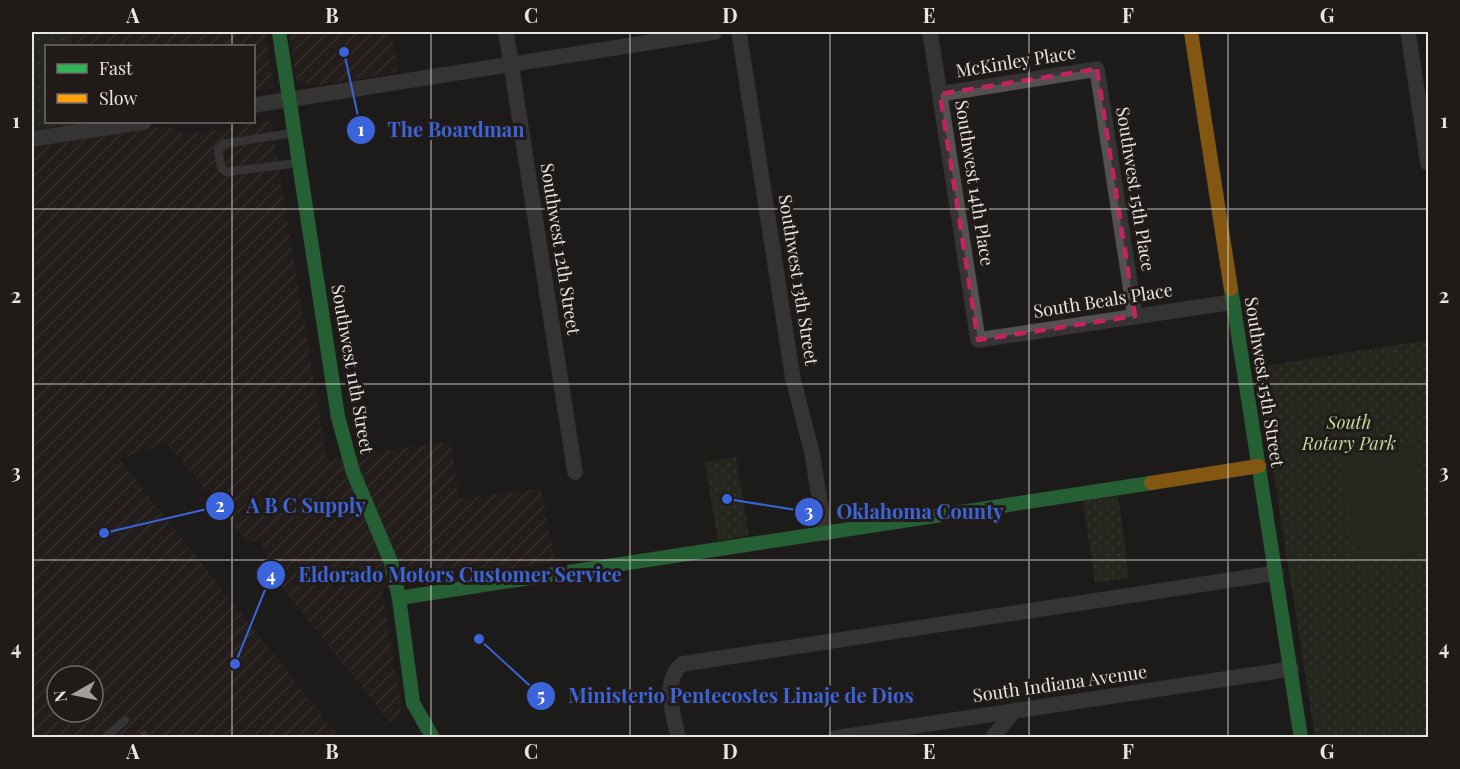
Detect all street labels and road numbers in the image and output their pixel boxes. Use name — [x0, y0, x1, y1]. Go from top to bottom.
street label: McKinley Place — [954, 40, 1078, 82]
street label: Southwest 14th Place — [950, 98, 1000, 267]
street label: Southwest 15th Place — [1111, 105, 1161, 273]
street label: Southwest 12th Street — [536, 161, 586, 337]
street label: Southwest 13th Street — [774, 193, 824, 368]
street label: South Beals Place — [1031, 277, 1174, 323]
street label: Southwest 11th Street — [326, 282, 380, 456]
street label: Southwest 15th Street — [1240, 295, 1290, 469]
street label: South Indiana Avenue — [971, 659, 1149, 707]

